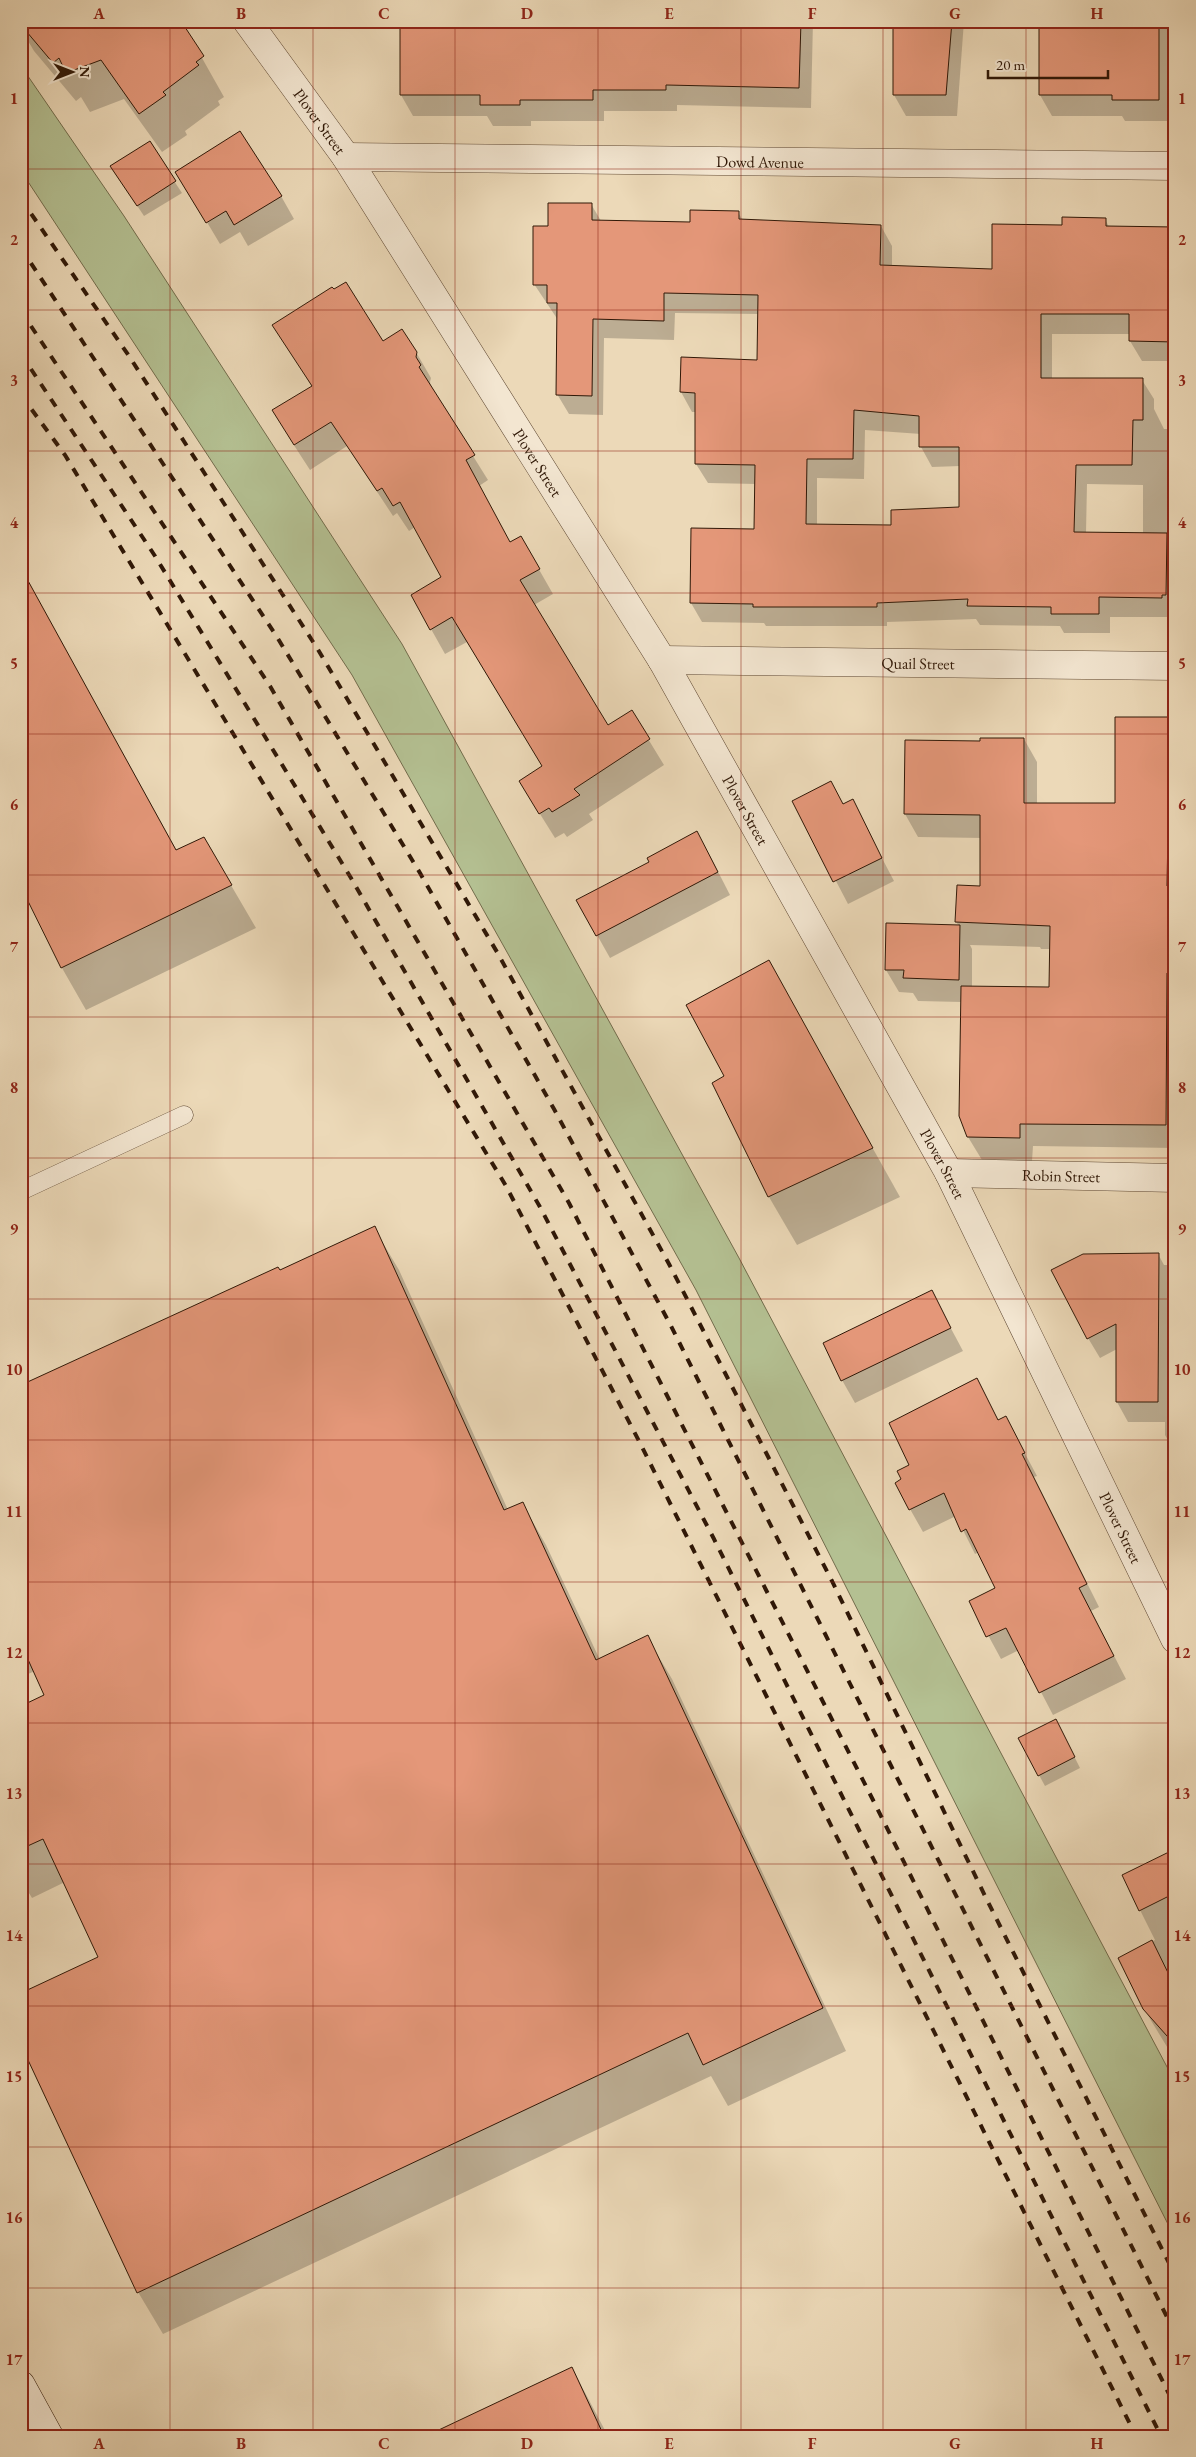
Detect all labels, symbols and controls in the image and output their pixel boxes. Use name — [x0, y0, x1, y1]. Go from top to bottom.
text: A — [92, 3, 105, 24]
text: B — [236, 3, 246, 24]
text: C — [378, 3, 390, 24]
text: D — [521, 3, 533, 24]
text: E — [664, 3, 674, 24]
text: F — [808, 3, 817, 24]
text: G — [949, 3, 961, 24]
text: H — [1091, 3, 1104, 24]
north arrow — [48, 48, 98, 98]
scale bar — [988, 48, 1108, 80]
text: 20 m — [996, 55, 1025, 74]
text: N — [76, 66, 94, 78]
street label: Plover Street — [288, 84, 351, 159]
text: 1 — [10, 88, 18, 109]
text: 1 — [1178, 88, 1186, 109]
street label: Dowd Avenue — [716, 151, 804, 173]
text: 2 — [10, 229, 19, 250]
text: 2 — [1178, 229, 1187, 250]
text: 3 — [10, 370, 18, 391]
text: 3 — [1178, 370, 1186, 391]
street label: Plover Street — [508, 425, 567, 501]
text: 4 — [10, 512, 19, 533]
text: 4 — [1178, 512, 1187, 533]
text: 5 — [10, 653, 18, 674]
street label: Quail Street — [881, 653, 955, 674]
text: 5 — [1178, 653, 1186, 674]
street label: Plover Street — [717, 771, 773, 849]
text: 6 — [10, 794, 19, 815]
text: 6 — [1178, 794, 1187, 815]
text: 7 — [10, 936, 19, 957]
text: 7 — [1178, 936, 1187, 957]
text: 8 — [10, 1077, 18, 1098]
text: 8 — [1178, 1077, 1186, 1098]
street label: Plover Street — [915, 1125, 970, 1202]
street label: Robin Street — [1022, 1165, 1100, 1187]
text: 9 — [10, 1218, 19, 1239]
text: 9 — [1178, 1218, 1187, 1239]
text: 10 — [6, 1359, 23, 1380]
text: 10 — [1174, 1359, 1191, 1380]
street label: Plover Street — [1094, 1488, 1147, 1567]
text: 11 — [6, 1501, 22, 1522]
text: 11 — [1174, 1501, 1190, 1522]
text: 12 — [6, 1642, 23, 1663]
text: 12 — [1174, 1642, 1191, 1663]
text: 13 — [6, 1783, 22, 1804]
text: 13 — [1174, 1783, 1190, 1804]
text: 14 — [6, 1925, 23, 1946]
text: 14 — [1174, 1925, 1191, 1946]
text: 15 — [6, 2066, 22, 2087]
text: 15 — [1174, 2066, 1190, 2087]
text: 16 — [6, 2207, 23, 2228]
text: 16 — [1174, 2207, 1191, 2228]
text: 17 — [6, 2349, 23, 2370]
text: 17 — [1174, 2349, 1191, 2370]
text: A — [92, 2433, 105, 2454]
text: B — [236, 2433, 246, 2454]
text: C — [378, 2433, 390, 2454]
text: D — [521, 2433, 533, 2454]
text: E — [664, 2433, 674, 2454]
text: F — [808, 2433, 817, 2454]
text: G — [949, 2433, 961, 2454]
text: H — [1091, 2433, 1104, 2454]

